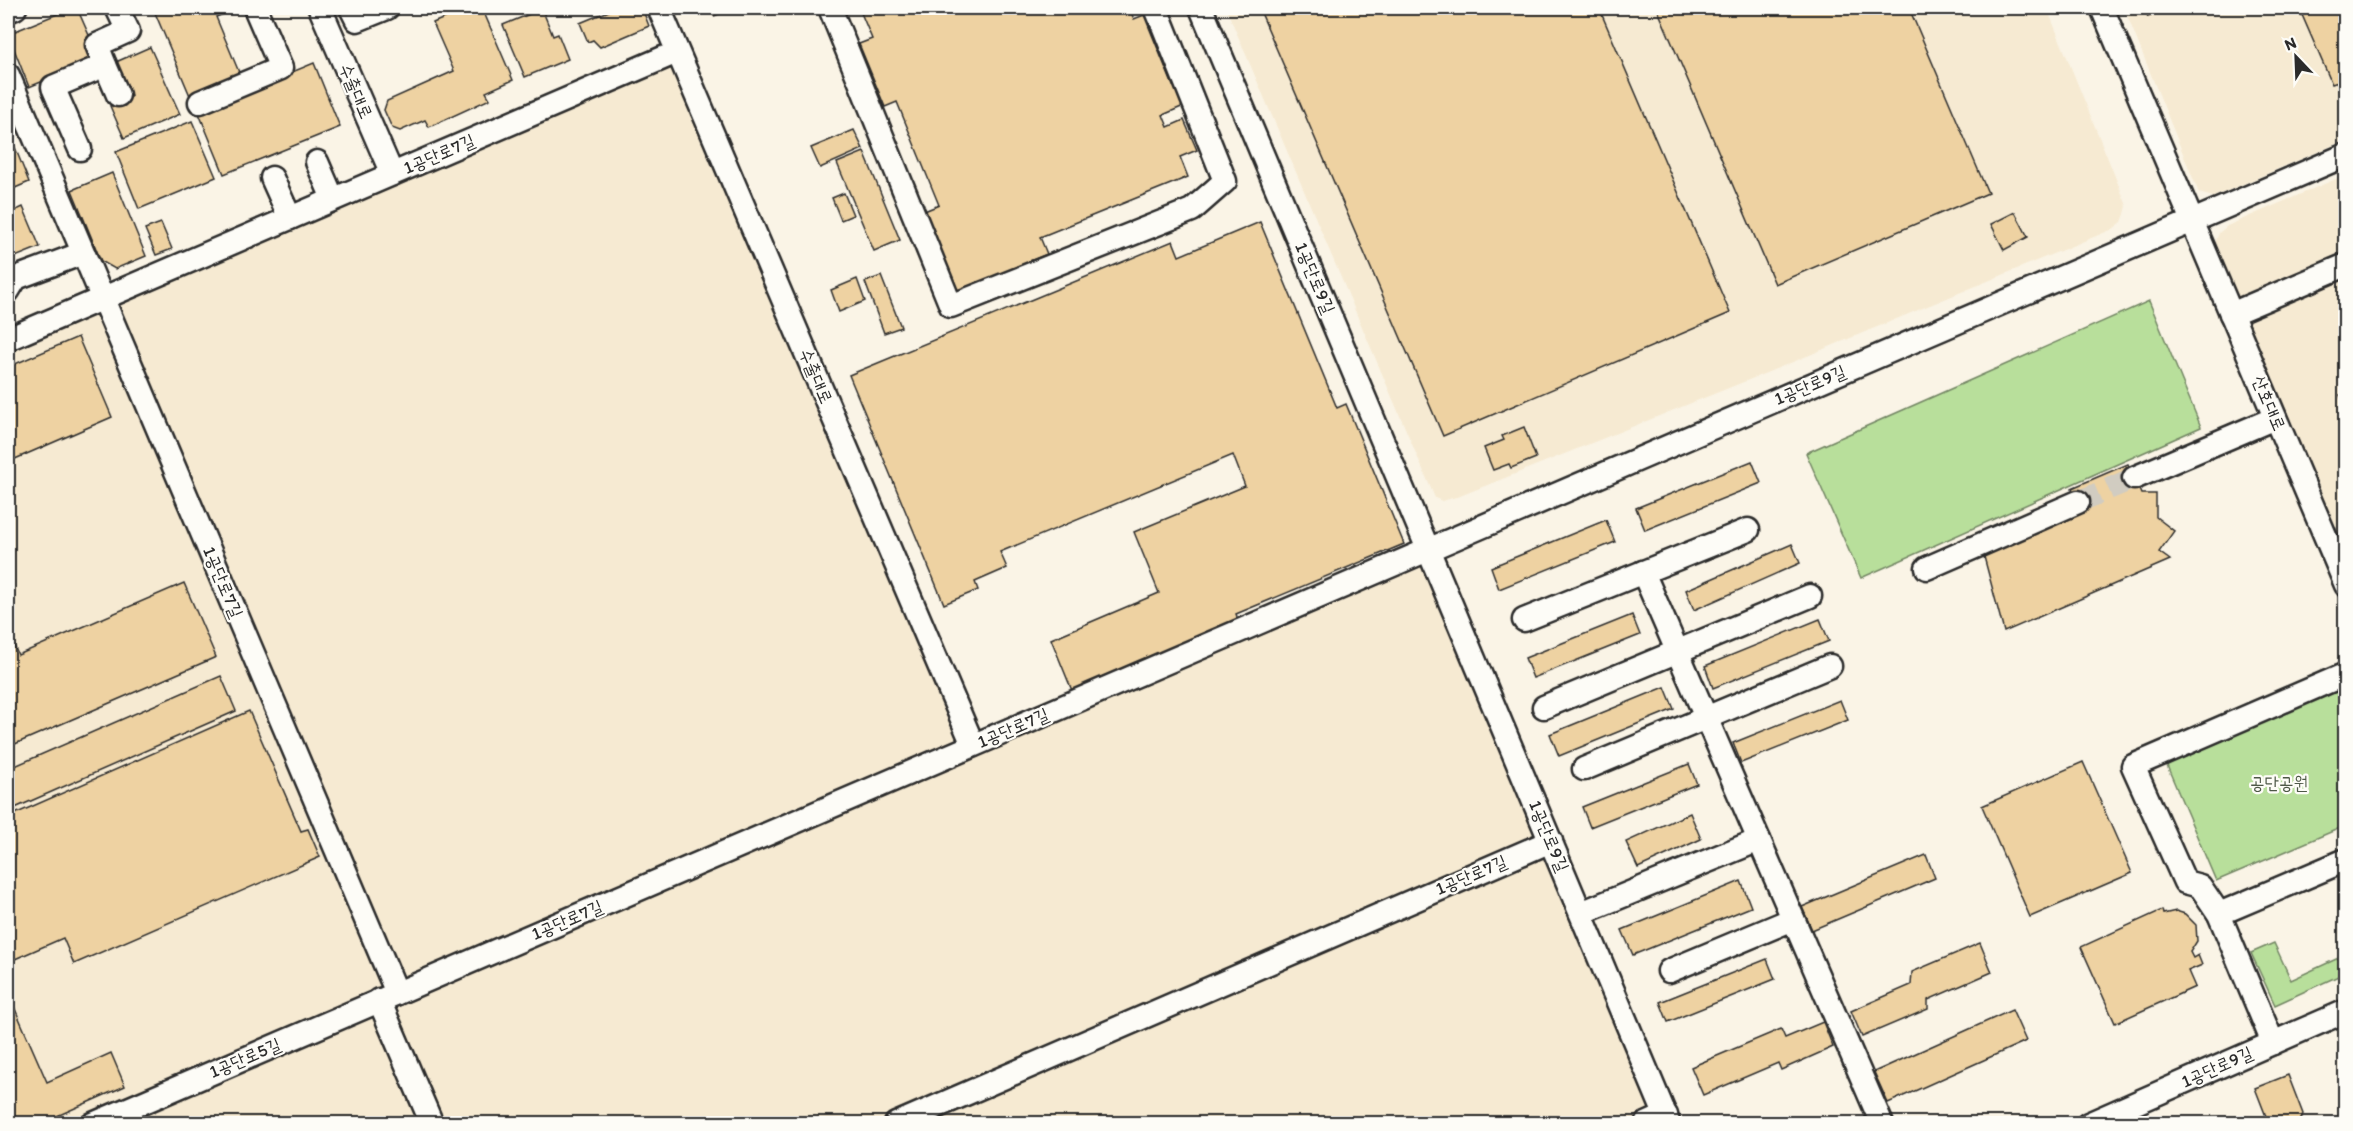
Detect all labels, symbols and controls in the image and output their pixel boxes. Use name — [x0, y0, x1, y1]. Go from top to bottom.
north arrow — [2266, 27, 2326, 87]
text: N — [2282, 33, 2299, 55]
street label: 수출대로 — [335, 60, 377, 122]
street label: 1공단로7길 — [400, 129, 478, 179]
street label: 1공단로9길 — [1290, 239, 1340, 318]
street label: 수출대로 — [795, 345, 837, 407]
street label: 1공단로9길 — [1771, 360, 1850, 410]
street label: 산호대로 — [2248, 372, 2290, 434]
street label: 1공단로7길 — [198, 543, 248, 621]
street label: 1공단로7길 — [974, 703, 1052, 753]
park label: 공단공원 — [2250, 772, 2308, 794]
street label: 1공단로9길 — [1524, 797, 1574, 876]
street label: 1공단로7길 — [1432, 850, 1510, 900]
street label: 1공단로7길 — [528, 895, 606, 945]
street label: 1공단로5길 — [206, 1033, 285, 1083]
street label: 1공단로9길 — [2178, 1041, 2257, 1092]

